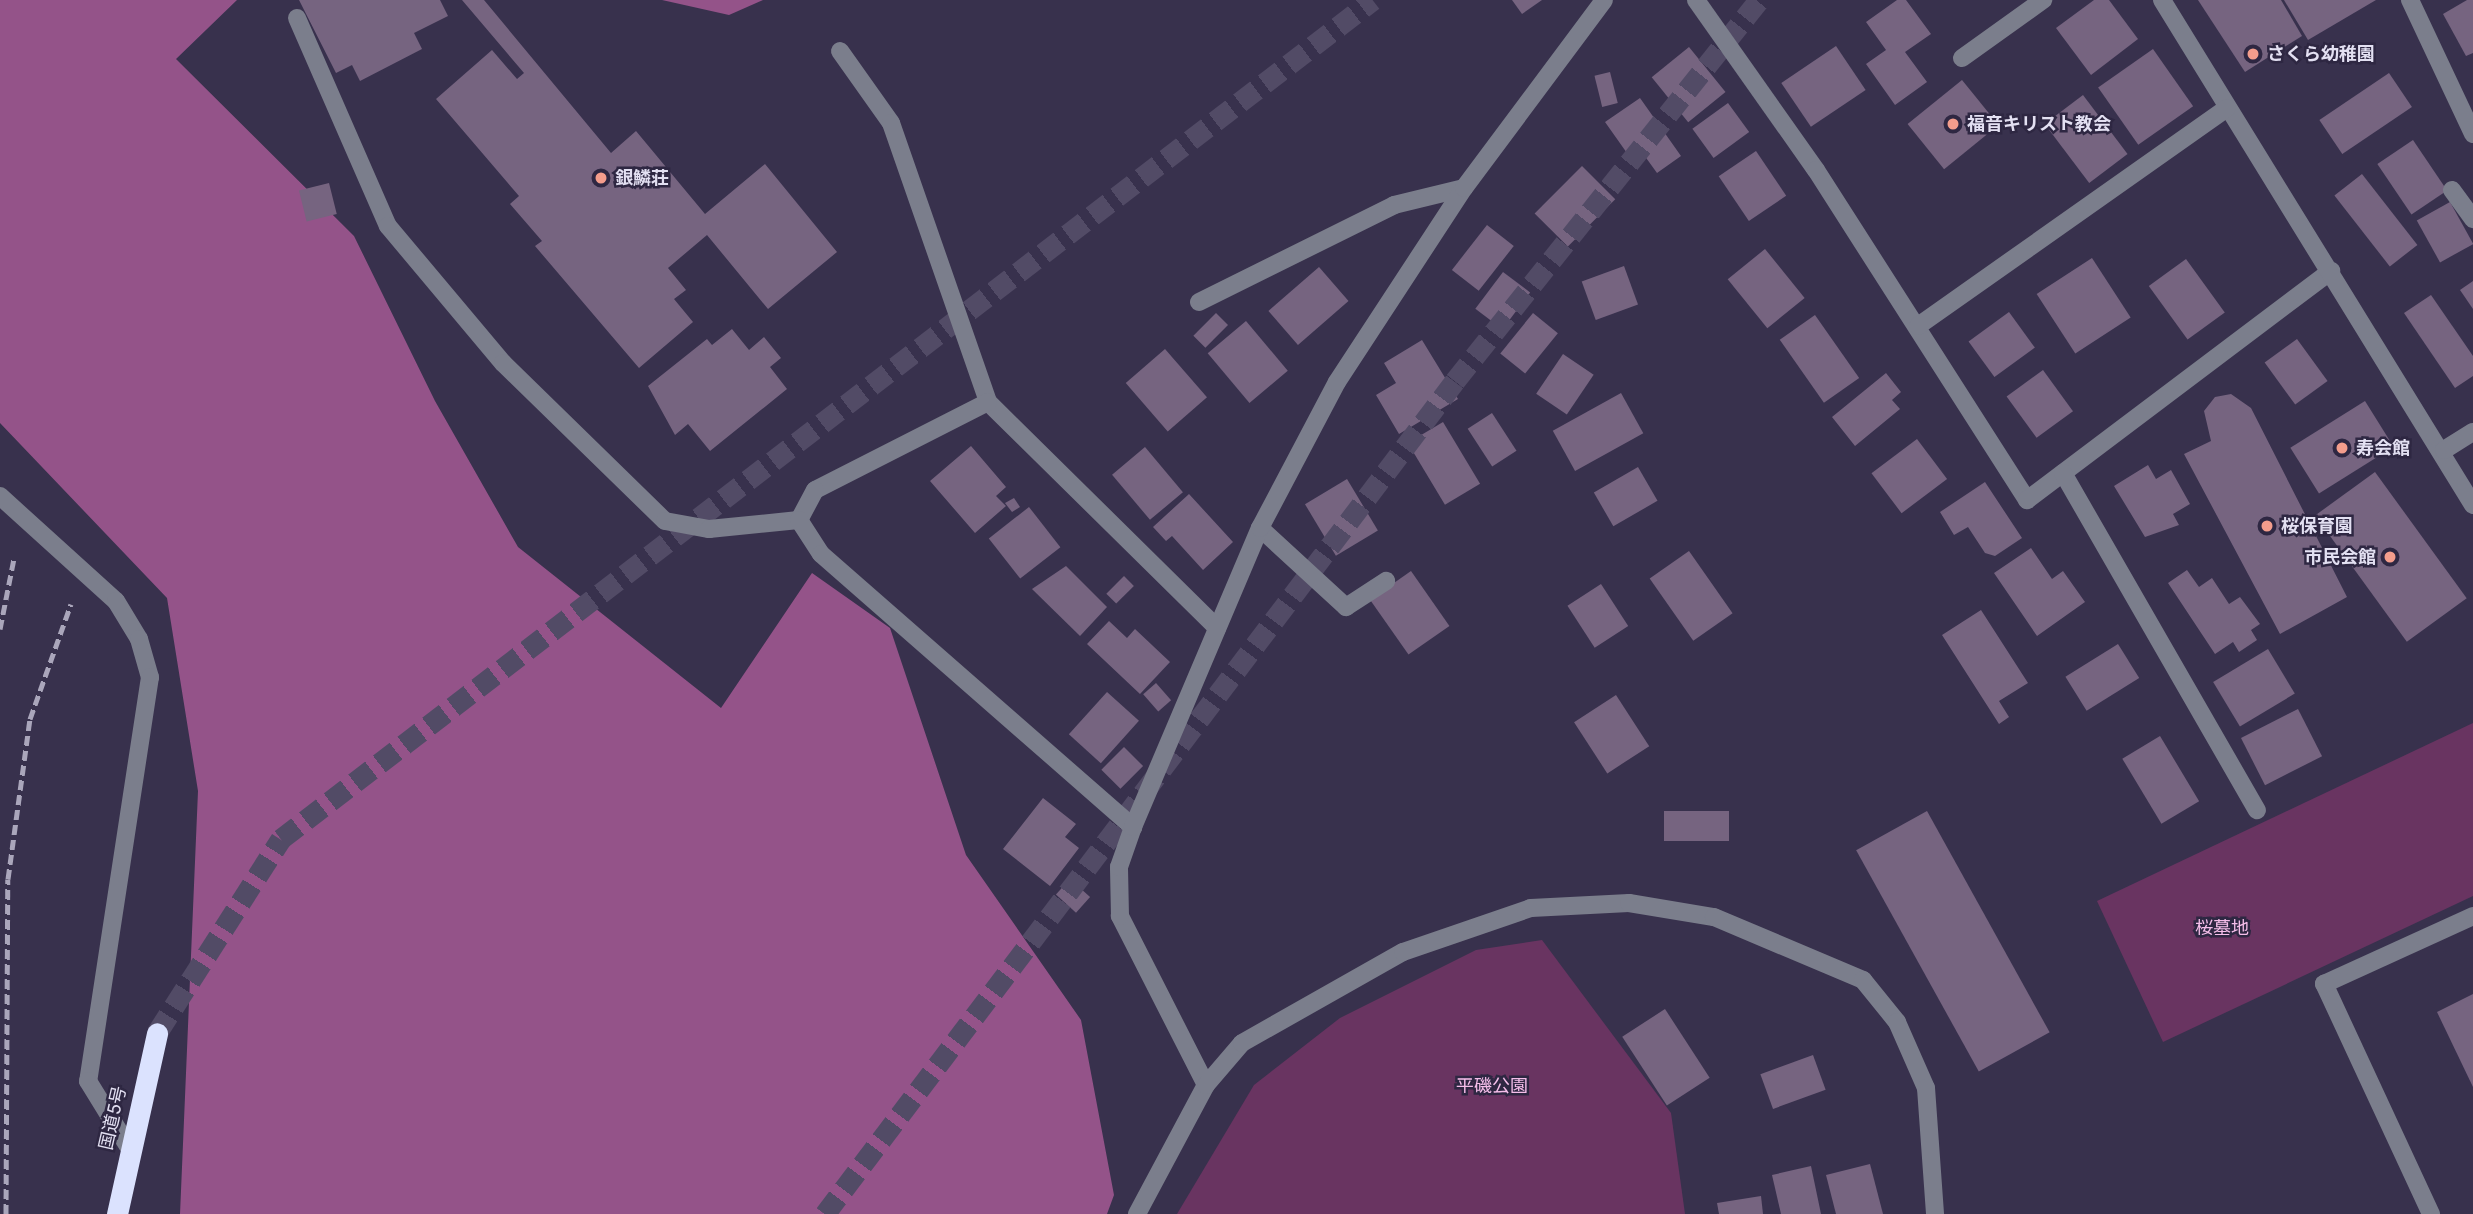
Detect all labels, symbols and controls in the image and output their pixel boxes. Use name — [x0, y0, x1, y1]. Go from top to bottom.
place label: さくら幼稚園 — [2267, 43, 2375, 65]
marker: さくら幼稚園 — [2245, 46, 2261, 62]
place label: 福音キリスト教会 — [1967, 113, 2111, 135]
marker: 福音キリスト教会 — [1945, 116, 1961, 132]
place label: 銀鱗荘 — [615, 167, 669, 189]
marker: 銀鱗荘 — [593, 170, 609, 186]
place label: 寿会館 — [2356, 437, 2410, 459]
marker: 寿会館 — [2334, 440, 2350, 456]
place label: 桜保育園 — [2281, 515, 2353, 537]
marker: 桜保育園 — [2259, 518, 2275, 534]
place label: 市民会館 — [2304, 546, 2376, 568]
marker: 市民会館 — [2382, 549, 2398, 565]
park label: 桜墓地 — [2195, 917, 2249, 939]
park label: 平磯公園 — [1456, 1075, 1528, 1097]
street label: 国道5号 — [95, 1084, 131, 1152]

